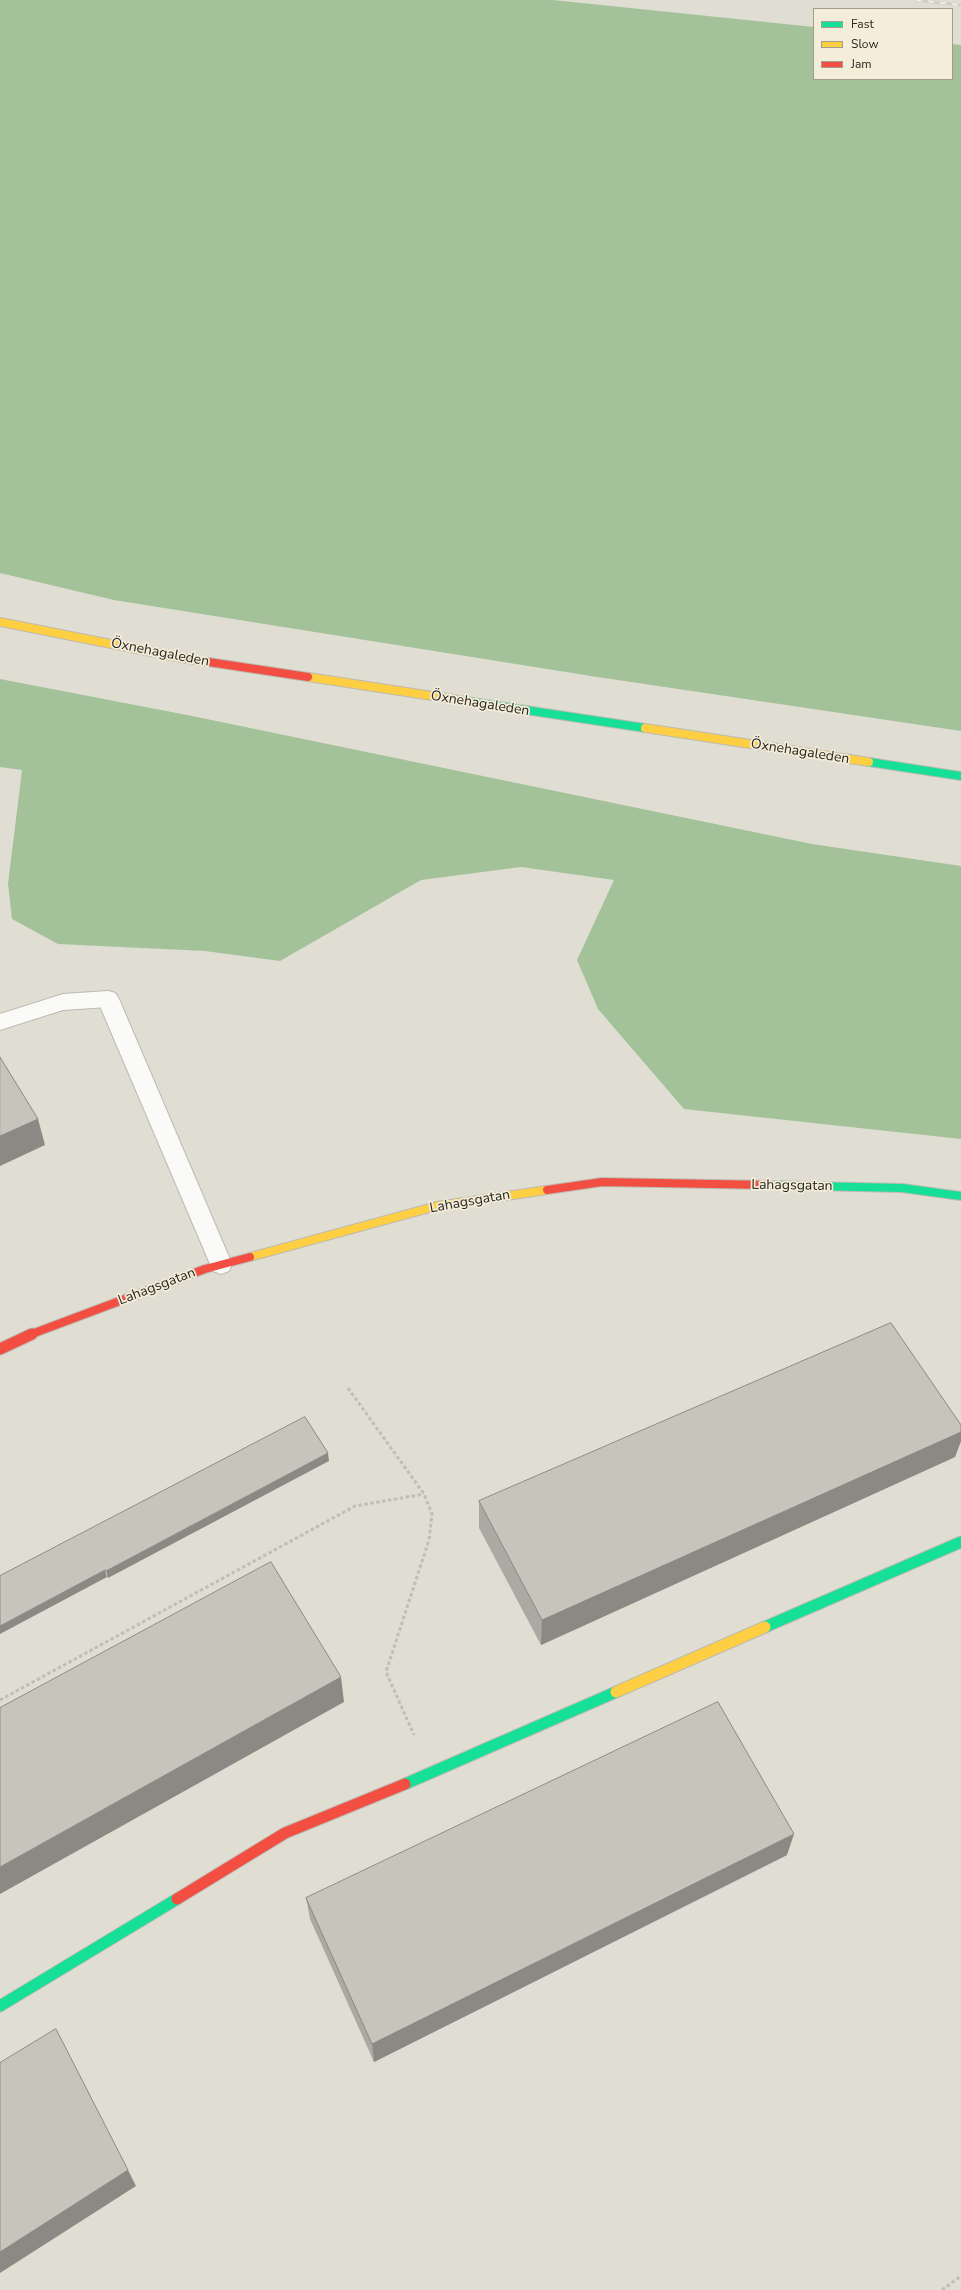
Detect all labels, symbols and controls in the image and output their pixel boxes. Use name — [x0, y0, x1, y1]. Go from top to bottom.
legend — [813, 8, 953, 80]
text: Fast — [851, 16, 874, 32]
text: Slow — [851, 36, 879, 52]
text: Jam — [851, 56, 872, 72]
street label: Öxnehagaleden — [110, 635, 210, 671]
street label: Öxnehagaleden — [430, 688, 530, 720]
street label: Öxnehagaleden — [750, 736, 850, 768]
street label: Lahagsgatan — [751, 1177, 833, 1195]
street label: Lahagsgatan — [429, 1187, 511, 1217]
street label: Lahagsgatan — [116, 1265, 198, 1309]

